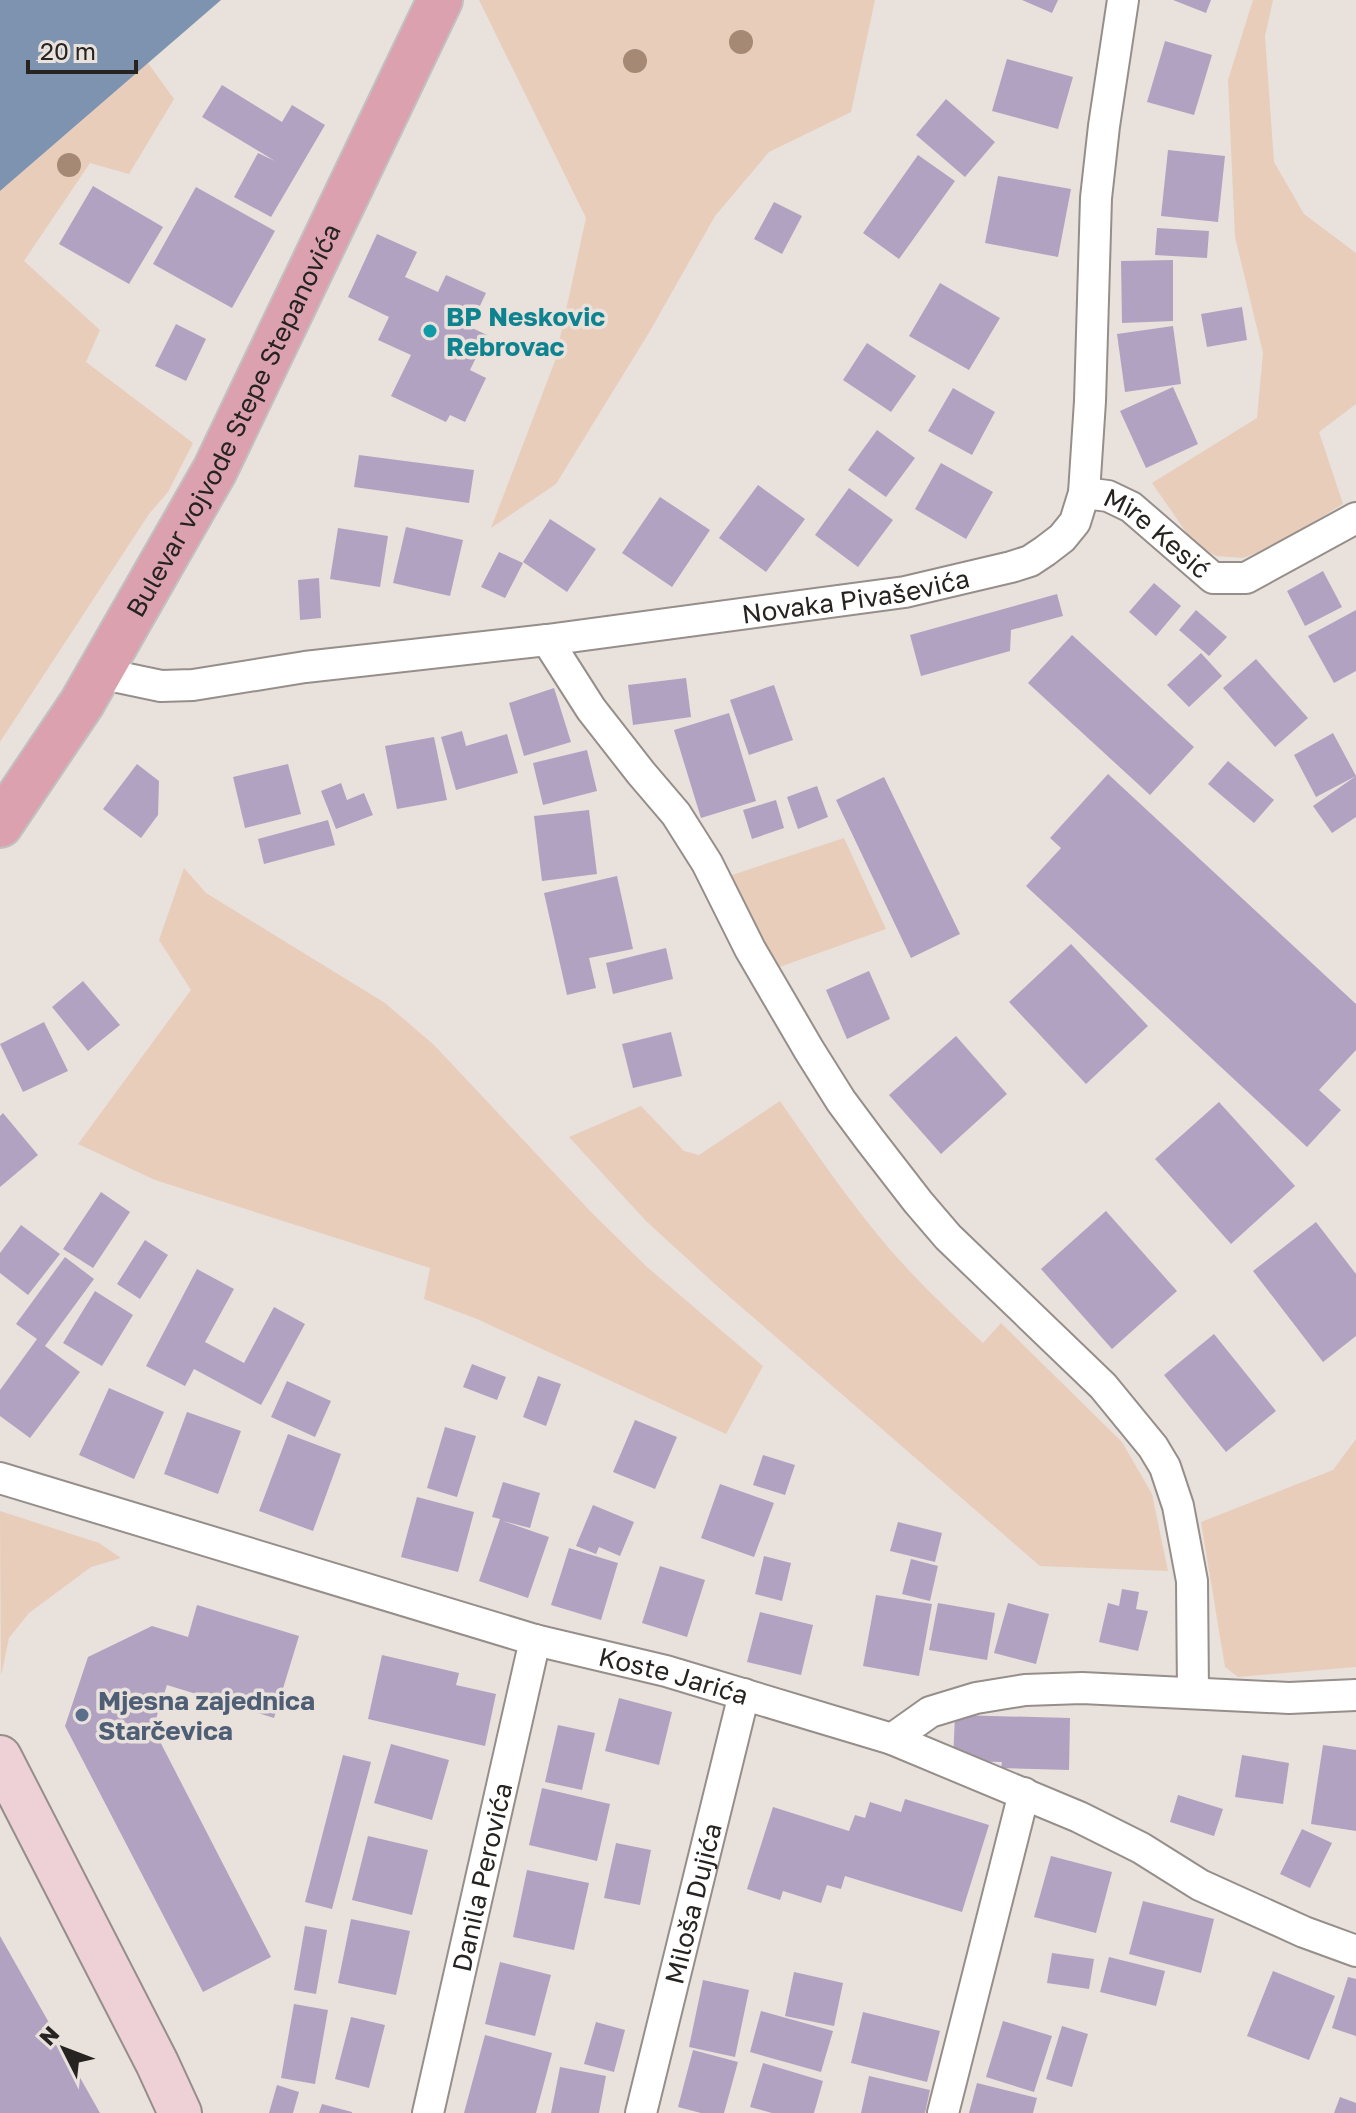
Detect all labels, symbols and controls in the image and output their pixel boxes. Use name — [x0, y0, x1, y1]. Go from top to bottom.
scale bar — [28, 24, 136, 74]
text: 20 m — [40, 36, 96, 65]
street label: Bulevar vojvode Stepe Stepanovića — [119, 218, 346, 622]
place label: BP Neskovic Rebrovac — [446, 301, 605, 362]
marker: BP Neskovic Rebrovac — [421, 322, 439, 340]
street label: Mire Kesić — [1099, 481, 1217, 584]
street label: Novaka Pivaševića — [740, 562, 972, 629]
street label: Koste Jarića — [596, 1640, 752, 1710]
place label: Mjesna zajednica Starčevica — [98, 1685, 315, 1746]
marker: Mjesna zajednica Starčevica — [73, 1706, 91, 1724]
street label: Danila Perovića — [445, 1780, 518, 1974]
street label: Miloša Dujića — [658, 1820, 727, 1987]
north arrow — [24, 2009, 104, 2089]
text: N — [33, 2020, 64, 2051]

